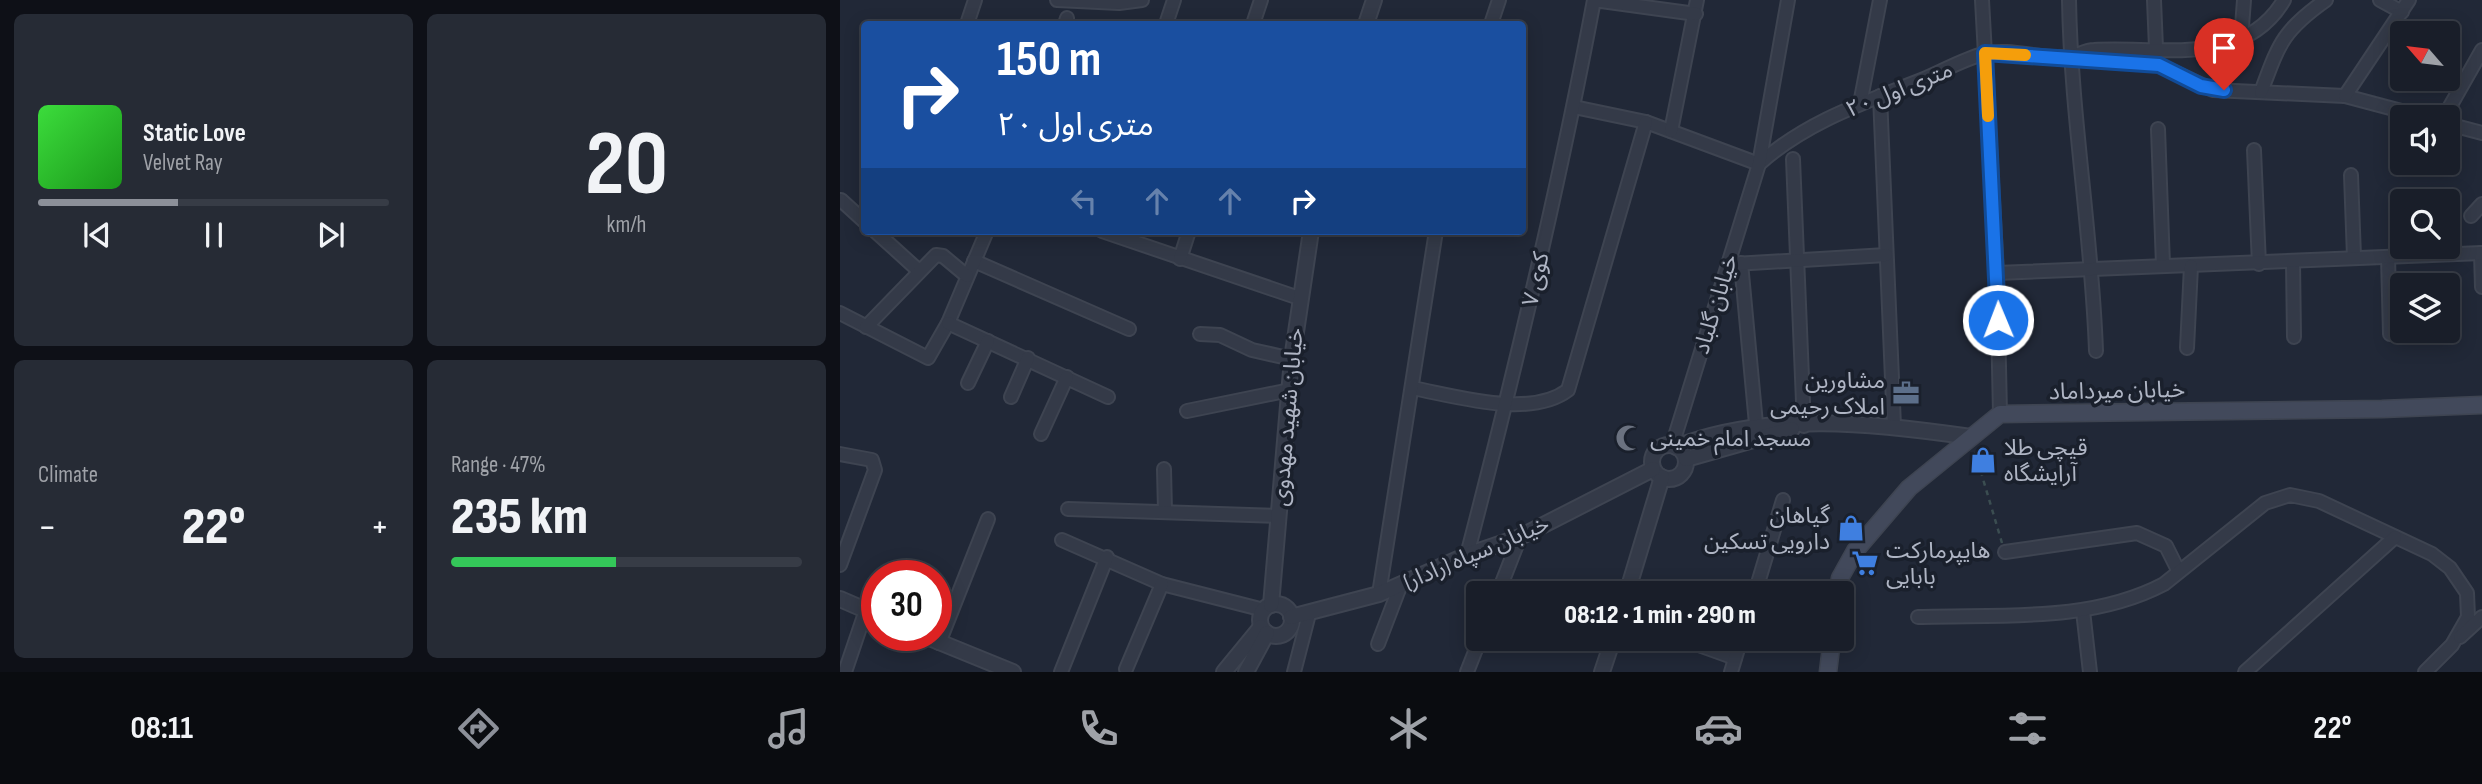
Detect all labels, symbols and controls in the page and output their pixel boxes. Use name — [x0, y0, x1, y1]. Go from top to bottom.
pin — [2194, 18, 2254, 90]
north arrow — [2390, 21, 2460, 91]
map controls — [2390, 21, 2460, 343]
icon: arrive — [2205, 29, 2243, 67]
text: 150 m — [997, 31, 1101, 90]
icon: right — [882, 49, 973, 140]
street label: ۲۰ متری اول — [1842, 56, 1957, 124]
button: sound — [2390, 105, 2460, 175]
text: ۲۰ متری اول — [997, 106, 1154, 145]
text: 20 — [585, 111, 668, 220]
text: Static Love — [143, 118, 246, 149]
text: Velvet Ray — [143, 149, 223, 177]
icon: left — [1065, 182, 1103, 220]
icon: ahead — [1138, 182, 1176, 220]
icon: ahead — [1211, 182, 1249, 220]
icon: right — [1284, 182, 1322, 220]
button: search — [2390, 189, 2460, 259]
text: km/h — [607, 211, 646, 239]
icon: previous — [78, 216, 116, 254]
icon: pause — [195, 216, 233, 254]
icon: next — [312, 216, 350, 254]
street label: کوی ۷ — [1516, 249, 1556, 309]
street label: خیابان گلباد — [1688, 251, 1744, 358]
button: layers — [2390, 273, 2460, 343]
position arrow — [1961, 283, 2035, 357]
street label: خیابان شهید مهدوی — [1266, 327, 1310, 507]
place label: مشاورین املاک رحیمی — [1770, 367, 1885, 421]
street label: خیابان میرداماد — [2049, 376, 2185, 406]
office icon: مشاورین املاک رحیمی — [1891, 378, 1921, 408]
mosque icon: مسجد امام خمینی — [1614, 423, 1644, 453]
place label: مسجد امام خمینی — [1650, 425, 1811, 456]
place label: قیچی طلا آرایشگاه — [2004, 434, 2087, 488]
shop icon: قیچی طلا آرایشگاه — [1968, 445, 1998, 475]
text: Range · 47% — [451, 451, 546, 479]
text: Climate — [38, 461, 98, 489]
text: 235 km — [451, 486, 588, 549]
text: 22° — [182, 496, 245, 559]
place label: گیاهان دارویی تسکین — [1704, 502, 1831, 556]
text: − — [38, 505, 57, 550]
text: + — [370, 505, 389, 550]
street label: خیابان سپاه (رادار) — [1399, 510, 1554, 596]
shop icon: گیاهان دارویی تسکین — [1836, 513, 1866, 543]
place label: هایپرمارکت بابایی — [1886, 537, 1990, 591]
supermarket icon: هایپرمارکت بابایی — [1850, 548, 1880, 578]
speed limit sign: 30 — [861, 560, 952, 651]
text: 08:12 · 1 min · 290 m — [1564, 600, 1756, 631]
icon: directions — [454, 704, 503, 753]
icon: music — [764, 704, 813, 753]
icon: phone — [1074, 704, 1123, 753]
icon: climate — [1384, 704, 1433, 753]
icon: car — [1694, 704, 1743, 753]
icon: filters — [2003, 704, 2052, 753]
text: 08:11 — [130, 709, 193, 748]
text: 22° — [2313, 709, 2352, 748]

